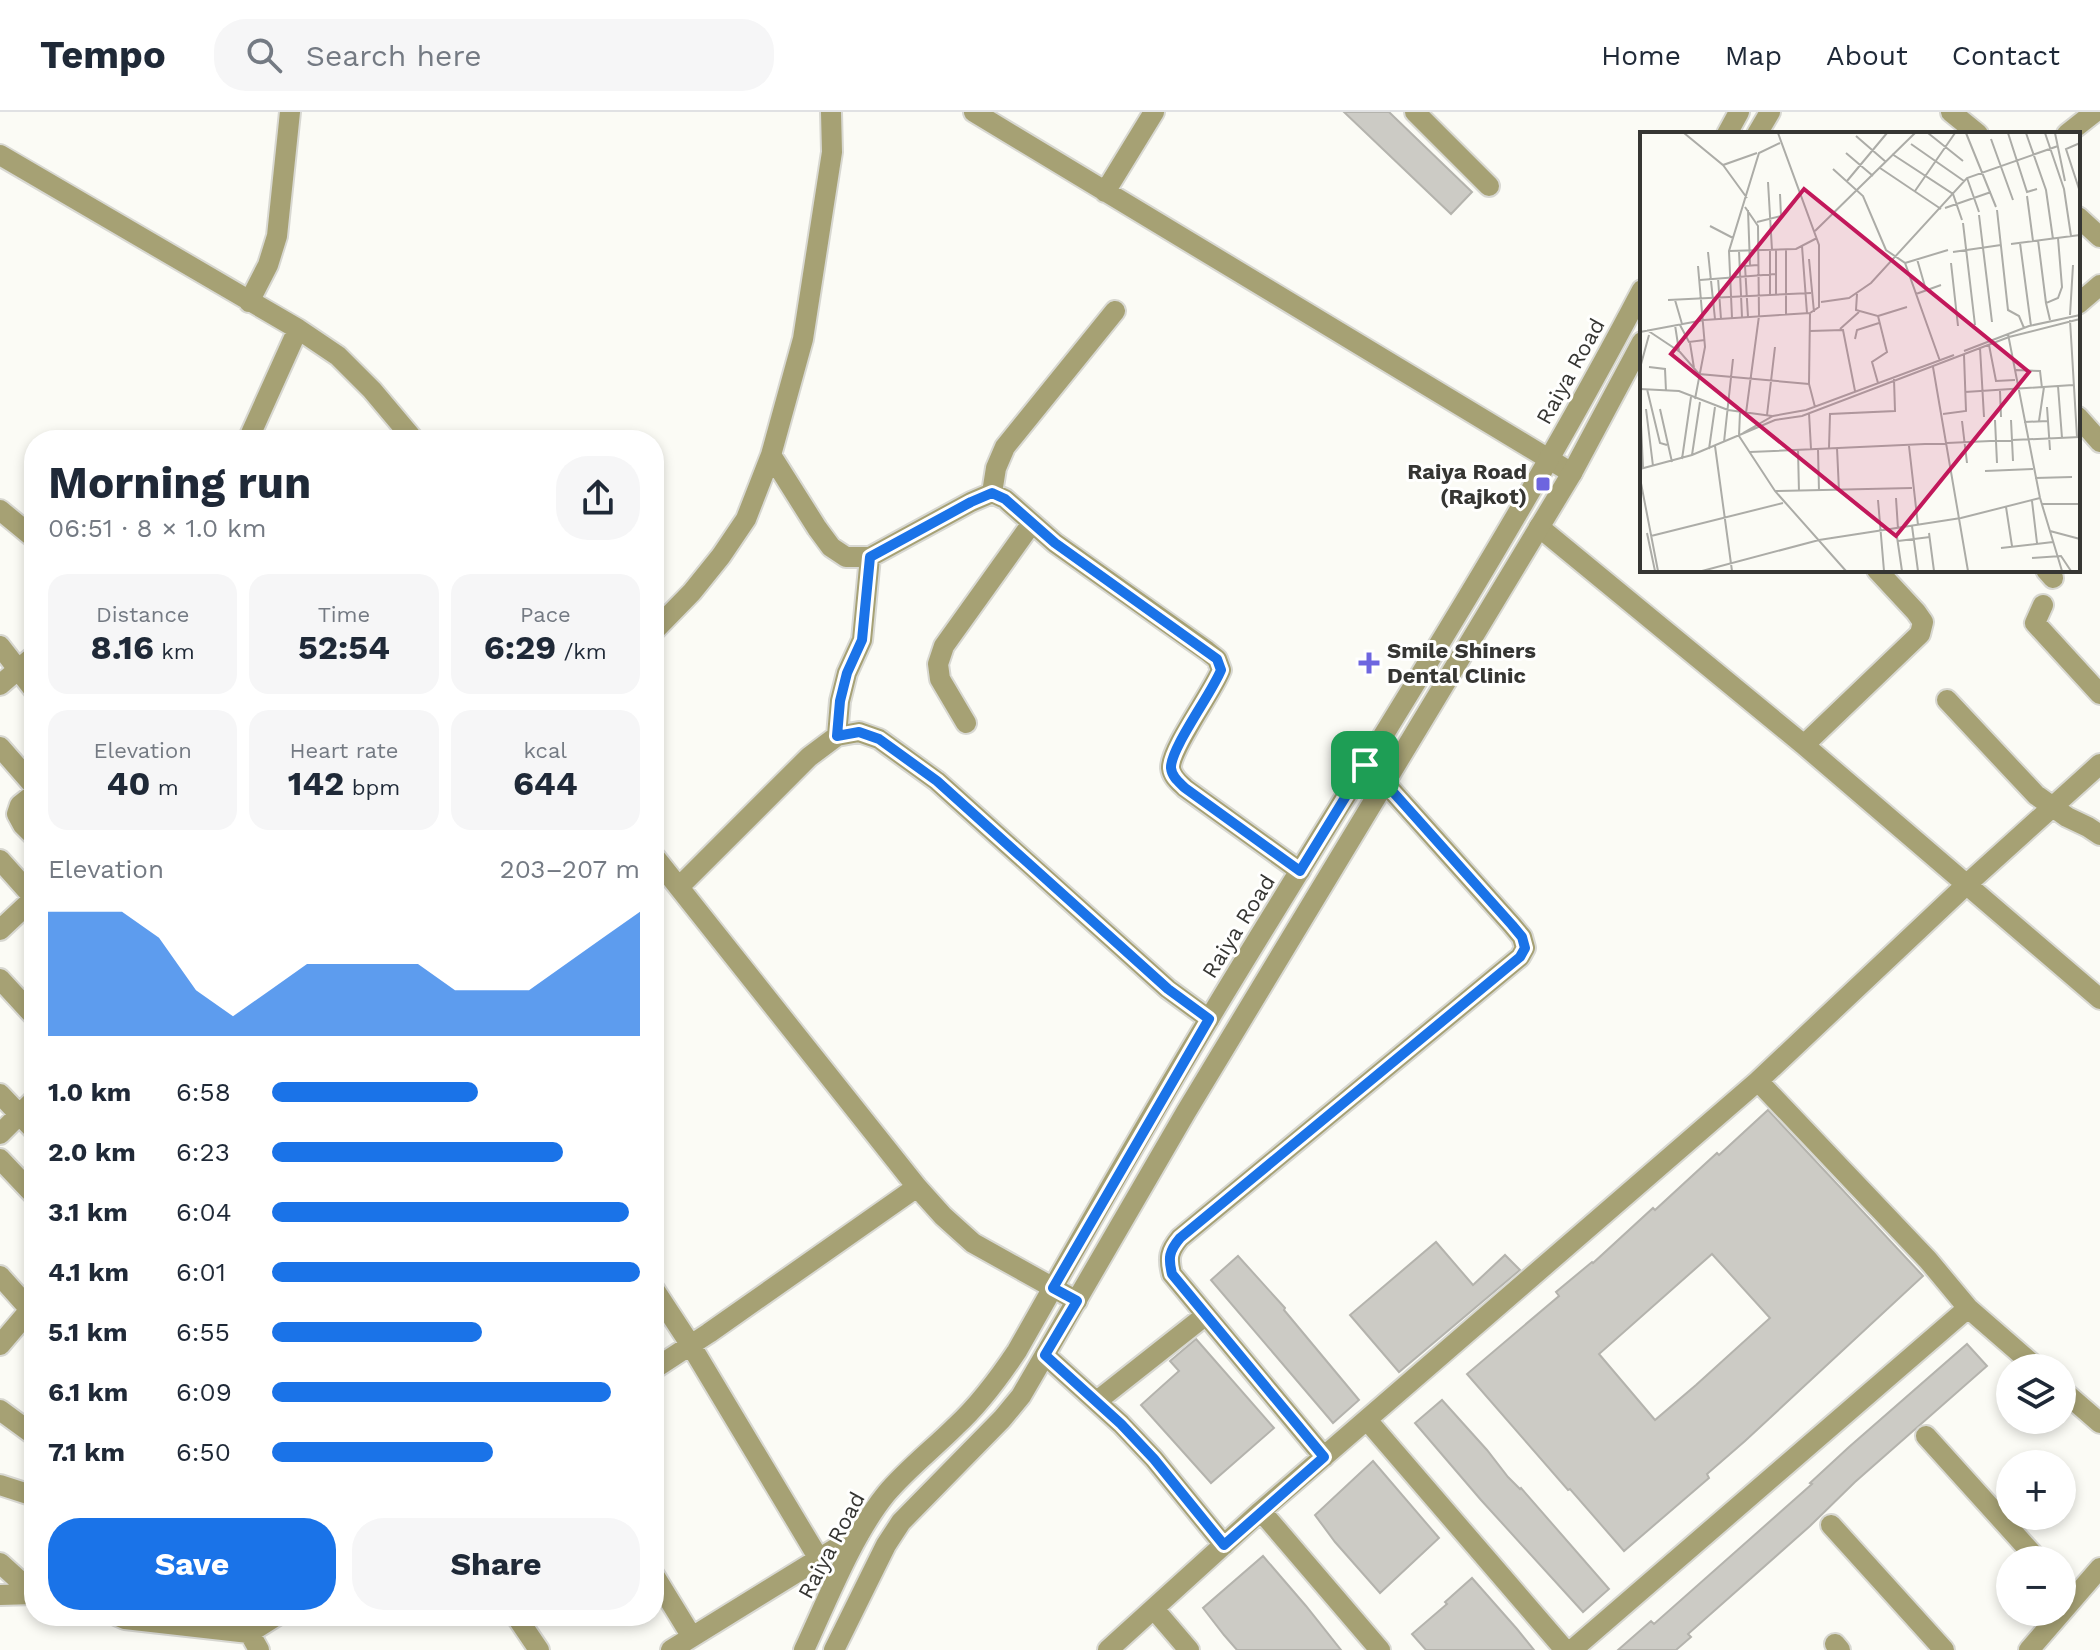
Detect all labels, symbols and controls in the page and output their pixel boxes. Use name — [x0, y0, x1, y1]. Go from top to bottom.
search box — [214, 19, 774, 91]
text: Tempo — [40, 33, 166, 77]
icon: search — [242, 33, 286, 77]
text: Search here — [306, 38, 482, 73]
text: Home — [1601, 39, 1681, 72]
text: Map — [1725, 39, 1782, 72]
text: About — [1826, 39, 1908, 72]
text: Contact — [1952, 39, 2060, 72]
inset map — [1640, 132, 2080, 572]
street label: Raiya Road — [1531, 314, 1610, 429]
button: share — [556, 456, 640, 540]
text: Morning run — [48, 457, 311, 509]
place label: Raiya Road (Rajkot) — [1407, 459, 1527, 509]
marker: Raiya Road (Rajkot) — [1534, 475, 1552, 493]
text: 06:51 · 8 × 1.0 km — [48, 513, 266, 543]
text: Distance — [96, 602, 189, 627]
text: Time — [318, 602, 370, 627]
text: Pace — [520, 602, 571, 627]
text: 8.16 — [91, 627, 154, 667]
text: 52:54 — [298, 627, 390, 667]
text: 6:29 — [484, 627, 556, 667]
place label: Smile Shiners Dental Clinic — [1387, 638, 1536, 688]
text: km — [154, 639, 195, 664]
text: /km — [556, 639, 607, 664]
marker: Smile Shiners Dental Clinic — [1358, 652, 1380, 674]
pin — [1331, 731, 1399, 799]
text: Elevation — [94, 738, 192, 763]
text: Heart rate — [290, 738, 398, 763]
text: kcal — [524, 738, 567, 763]
icon: arrive — [1343, 743, 1387, 787]
text: 40 — [106, 763, 150, 803]
text: 142 — [288, 763, 344, 803]
text: 644 — [513, 763, 578, 803]
text: m — [150, 775, 179, 800]
text: bpm — [344, 775, 400, 800]
text: Elevation — [48, 854, 164, 884]
text: 203–207 m — [500, 854, 640, 884]
street label: Raiya Road — [1197, 870, 1280, 983]
text: 1.0 km — [48, 1077, 131, 1107]
text: 6:58 — [176, 1077, 231, 1107]
text: 2.0 km — [48, 1137, 136, 1167]
text: 6:23 — [176, 1137, 230, 1167]
text: 3.1 km — [48, 1197, 128, 1227]
text: 6:04 — [176, 1197, 232, 1227]
text: 4.1 km — [48, 1257, 129, 1287]
text: 6:01 — [176, 1257, 226, 1287]
text: 5.1 km — [48, 1317, 127, 1347]
text: 6:55 — [176, 1317, 230, 1347]
map controls — [1996, 1354, 2076, 1626]
button: layers — [1996, 1354, 2076, 1434]
text: 6.1 km — [48, 1377, 128, 1407]
text: 6:09 — [176, 1377, 232, 1407]
text: 7.1 km — [48, 1437, 125, 1467]
text: 6:50 — [176, 1437, 231, 1467]
button: + — [1996, 1450, 2076, 1530]
street label: Raiya Road — [793, 1488, 870, 1603]
button: Save — [48, 1518, 336, 1610]
button: Share — [352, 1518, 640, 1610]
button: − — [1996, 1546, 2076, 1626]

